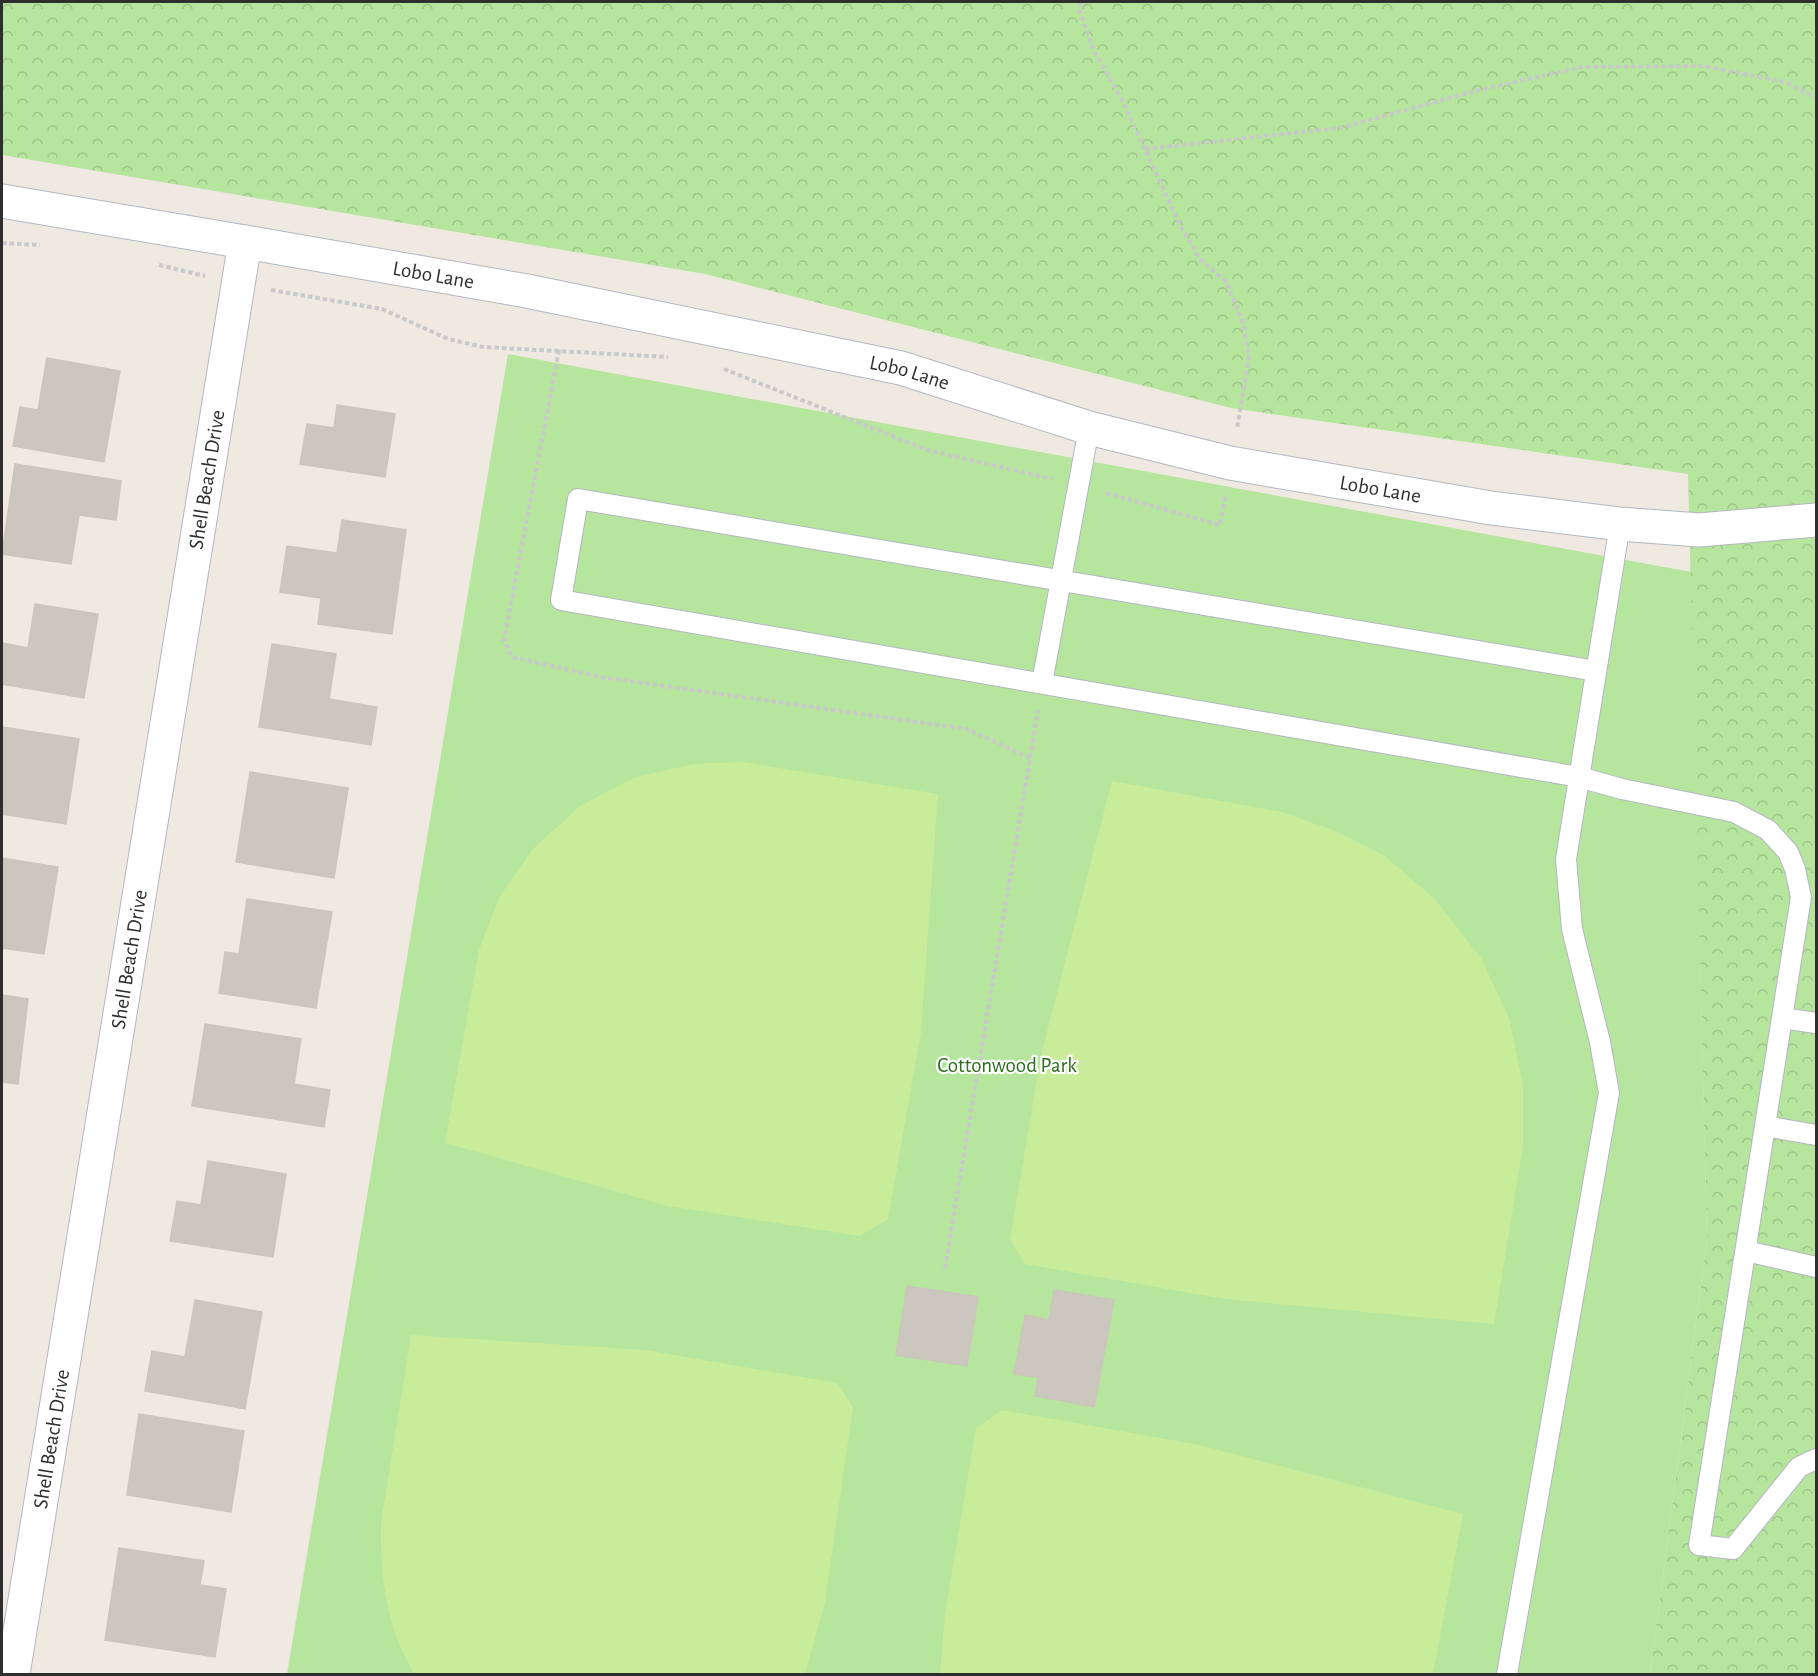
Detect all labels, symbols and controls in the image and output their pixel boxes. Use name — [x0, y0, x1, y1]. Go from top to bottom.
street label: Lobo Lane — [391, 258, 476, 293]
street label: Lobo Lane — [868, 352, 952, 394]
street label: Shell Beach Drive — [185, 408, 229, 551]
street label: Lobo Lane — [1338, 472, 1423, 507]
street label: Shell Beach Drive — [108, 888, 151, 1031]
park label: Cottonwood Park — [937, 1055, 1077, 1076]
street label: Shell Beach Drive — [30, 1368, 73, 1510]

